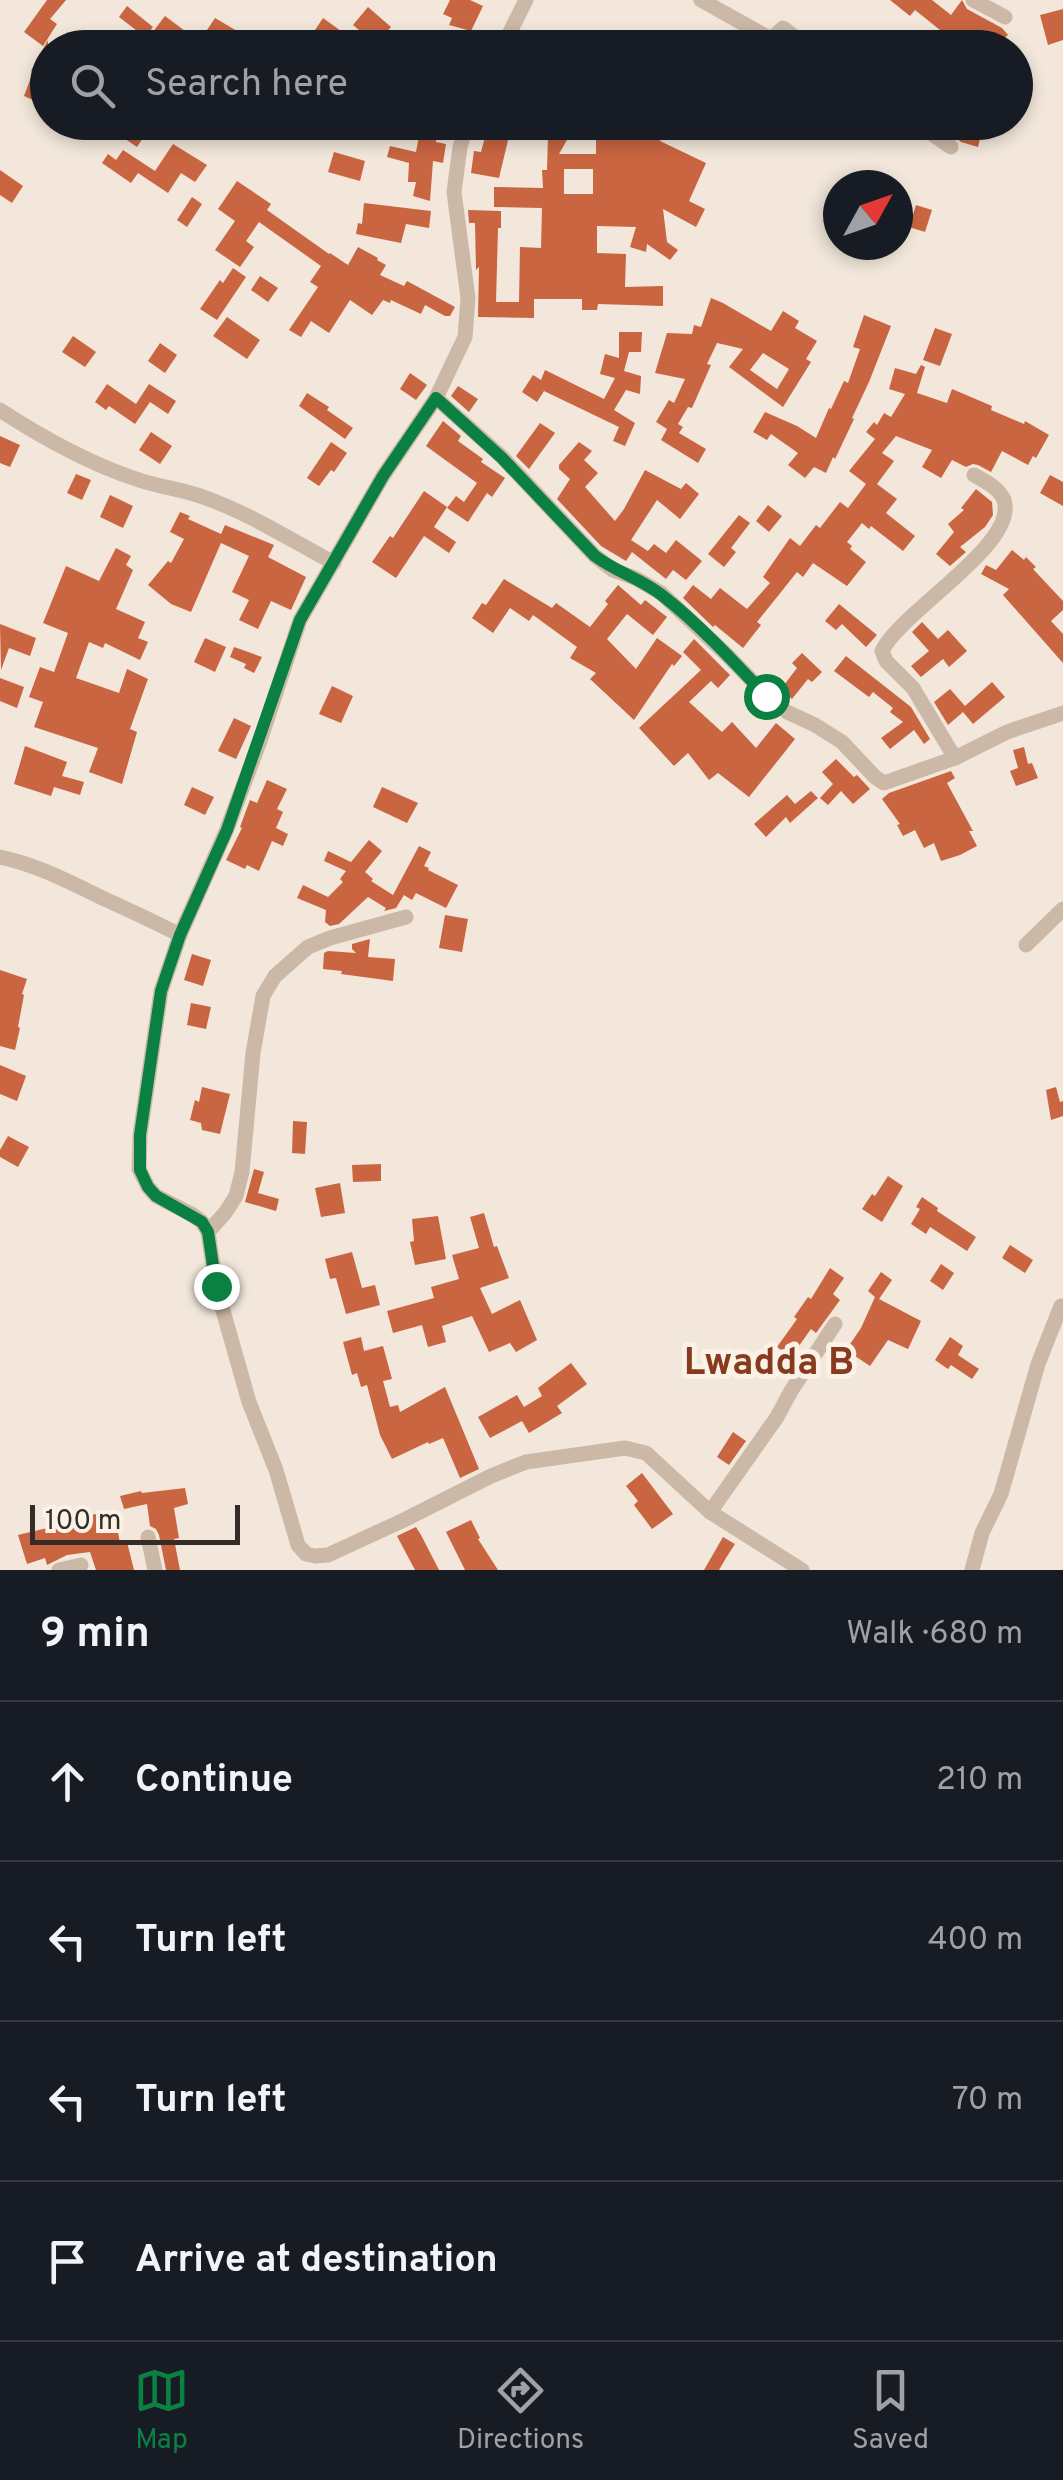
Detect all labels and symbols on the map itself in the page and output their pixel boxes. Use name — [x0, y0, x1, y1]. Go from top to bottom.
north arrow — [823, 170, 913, 260]
route start — [744, 674, 790, 720]
route end — [194, 1264, 240, 1310]
district label: Lwadda B — [684, 1340, 854, 1389]
scale bar — [30, 1500, 240, 1544]

